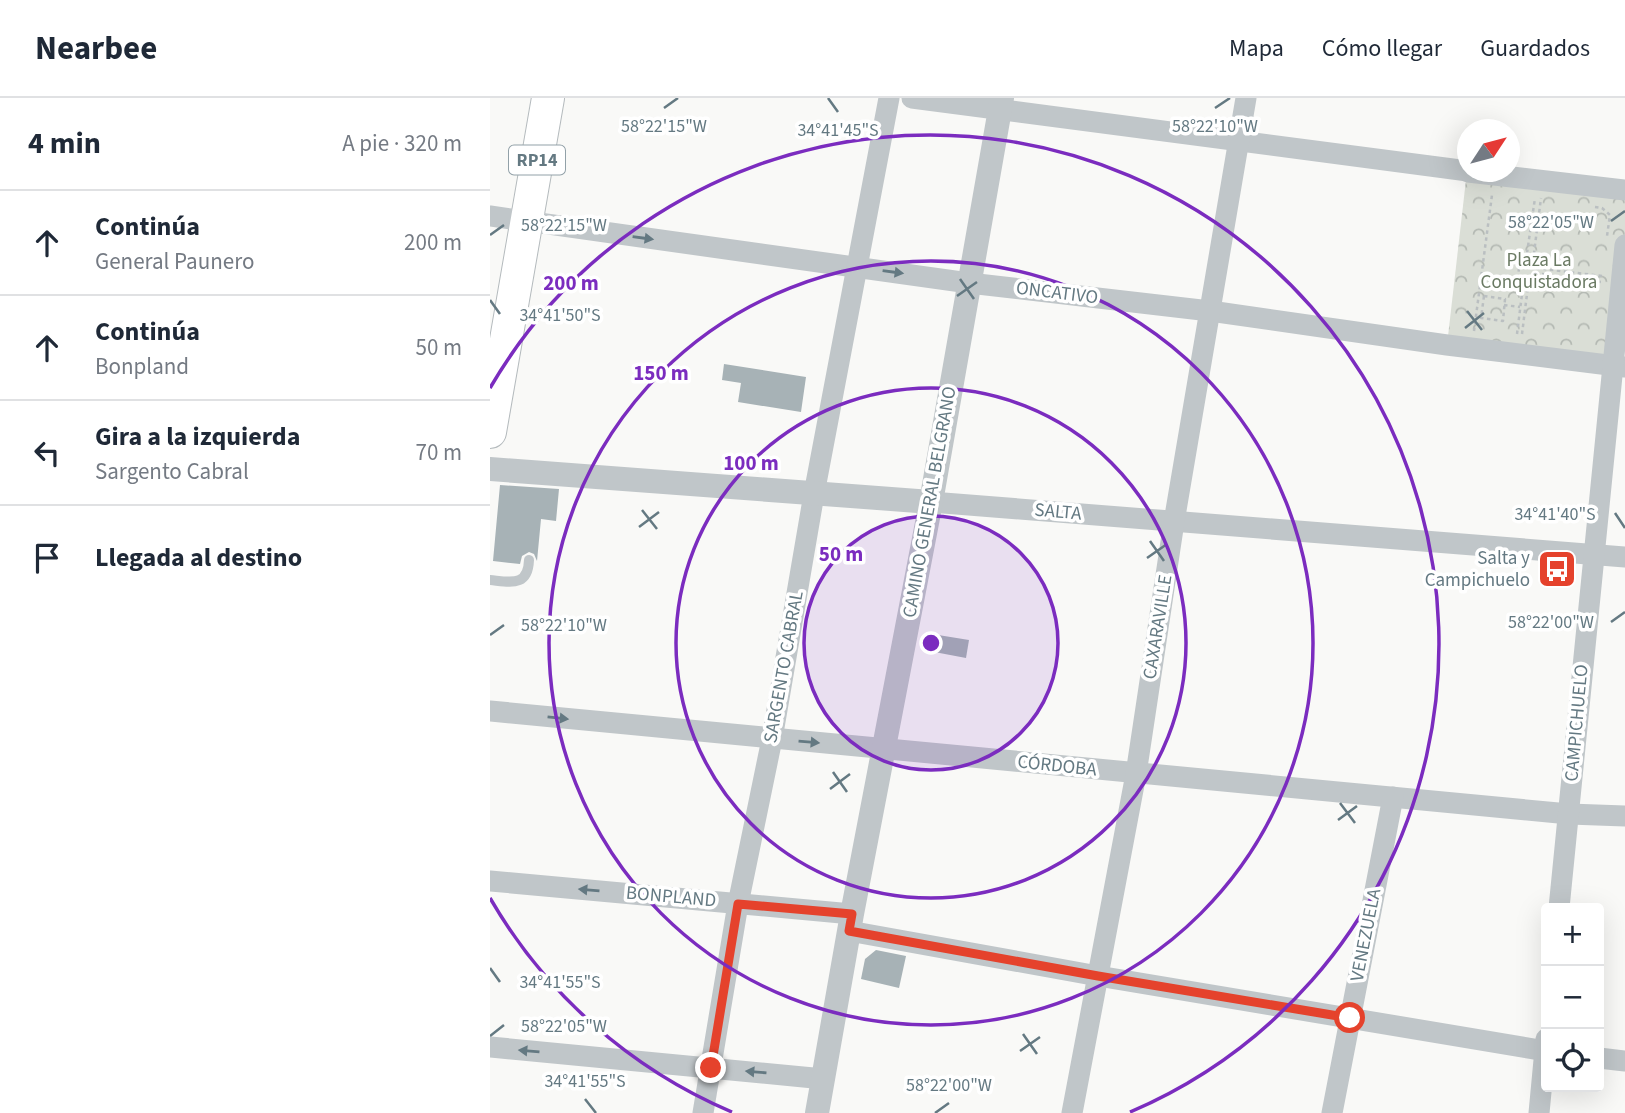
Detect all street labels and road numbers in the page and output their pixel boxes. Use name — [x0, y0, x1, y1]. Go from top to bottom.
road number: RP14 — [509, 146, 565, 174]
street label: ONCATIVO — [1014, 275, 1100, 311]
street label: CAMINO GENERAL BELGRANO — [896, 384, 964, 620]
street label: SALTA — [1033, 496, 1083, 528]
street label: CAXARAVILLE — [1136, 573, 1180, 681]
street label: SARGENTO CABRAL — [757, 589, 811, 745]
street label: CAMPICHUELO — [1558, 663, 1596, 783]
street label: CÓRDOBA — [1016, 748, 1099, 784]
street label: BONPLAND — [625, 880, 717, 914]
street label: VENEZUELA — [1344, 886, 1388, 984]

